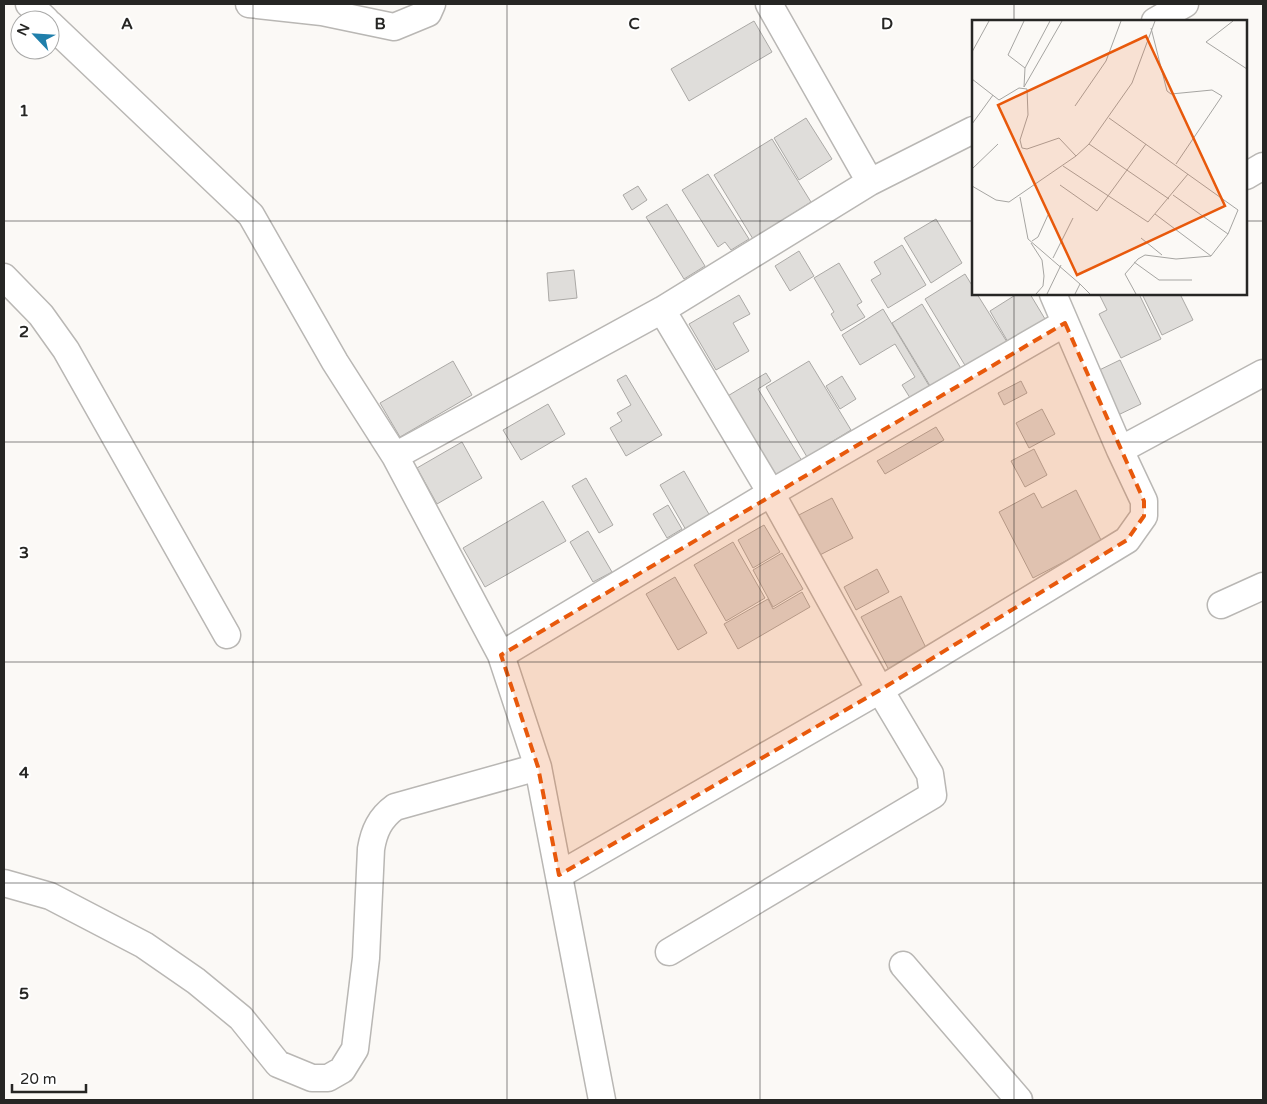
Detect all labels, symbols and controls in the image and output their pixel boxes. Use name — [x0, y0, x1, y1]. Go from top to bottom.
north arrow — [10, 10, 60, 60]
text: A — [121, 14, 133, 34]
text: B — [374, 14, 386, 34]
text: C — [628, 14, 640, 34]
text: D — [881, 14, 893, 34]
inset map — [972, 20, 1247, 295]
text: N — [14, 21, 34, 38]
text: 1 — [19, 101, 29, 121]
text: 2 — [19, 322, 29, 342]
text: 3 — [19, 543, 29, 563]
text: 4 — [19, 763, 29, 783]
text: 5 — [19, 984, 29, 1004]
scale bar — [12, 1062, 86, 1094]
text: 20 m — [20, 1070, 57, 1088]

